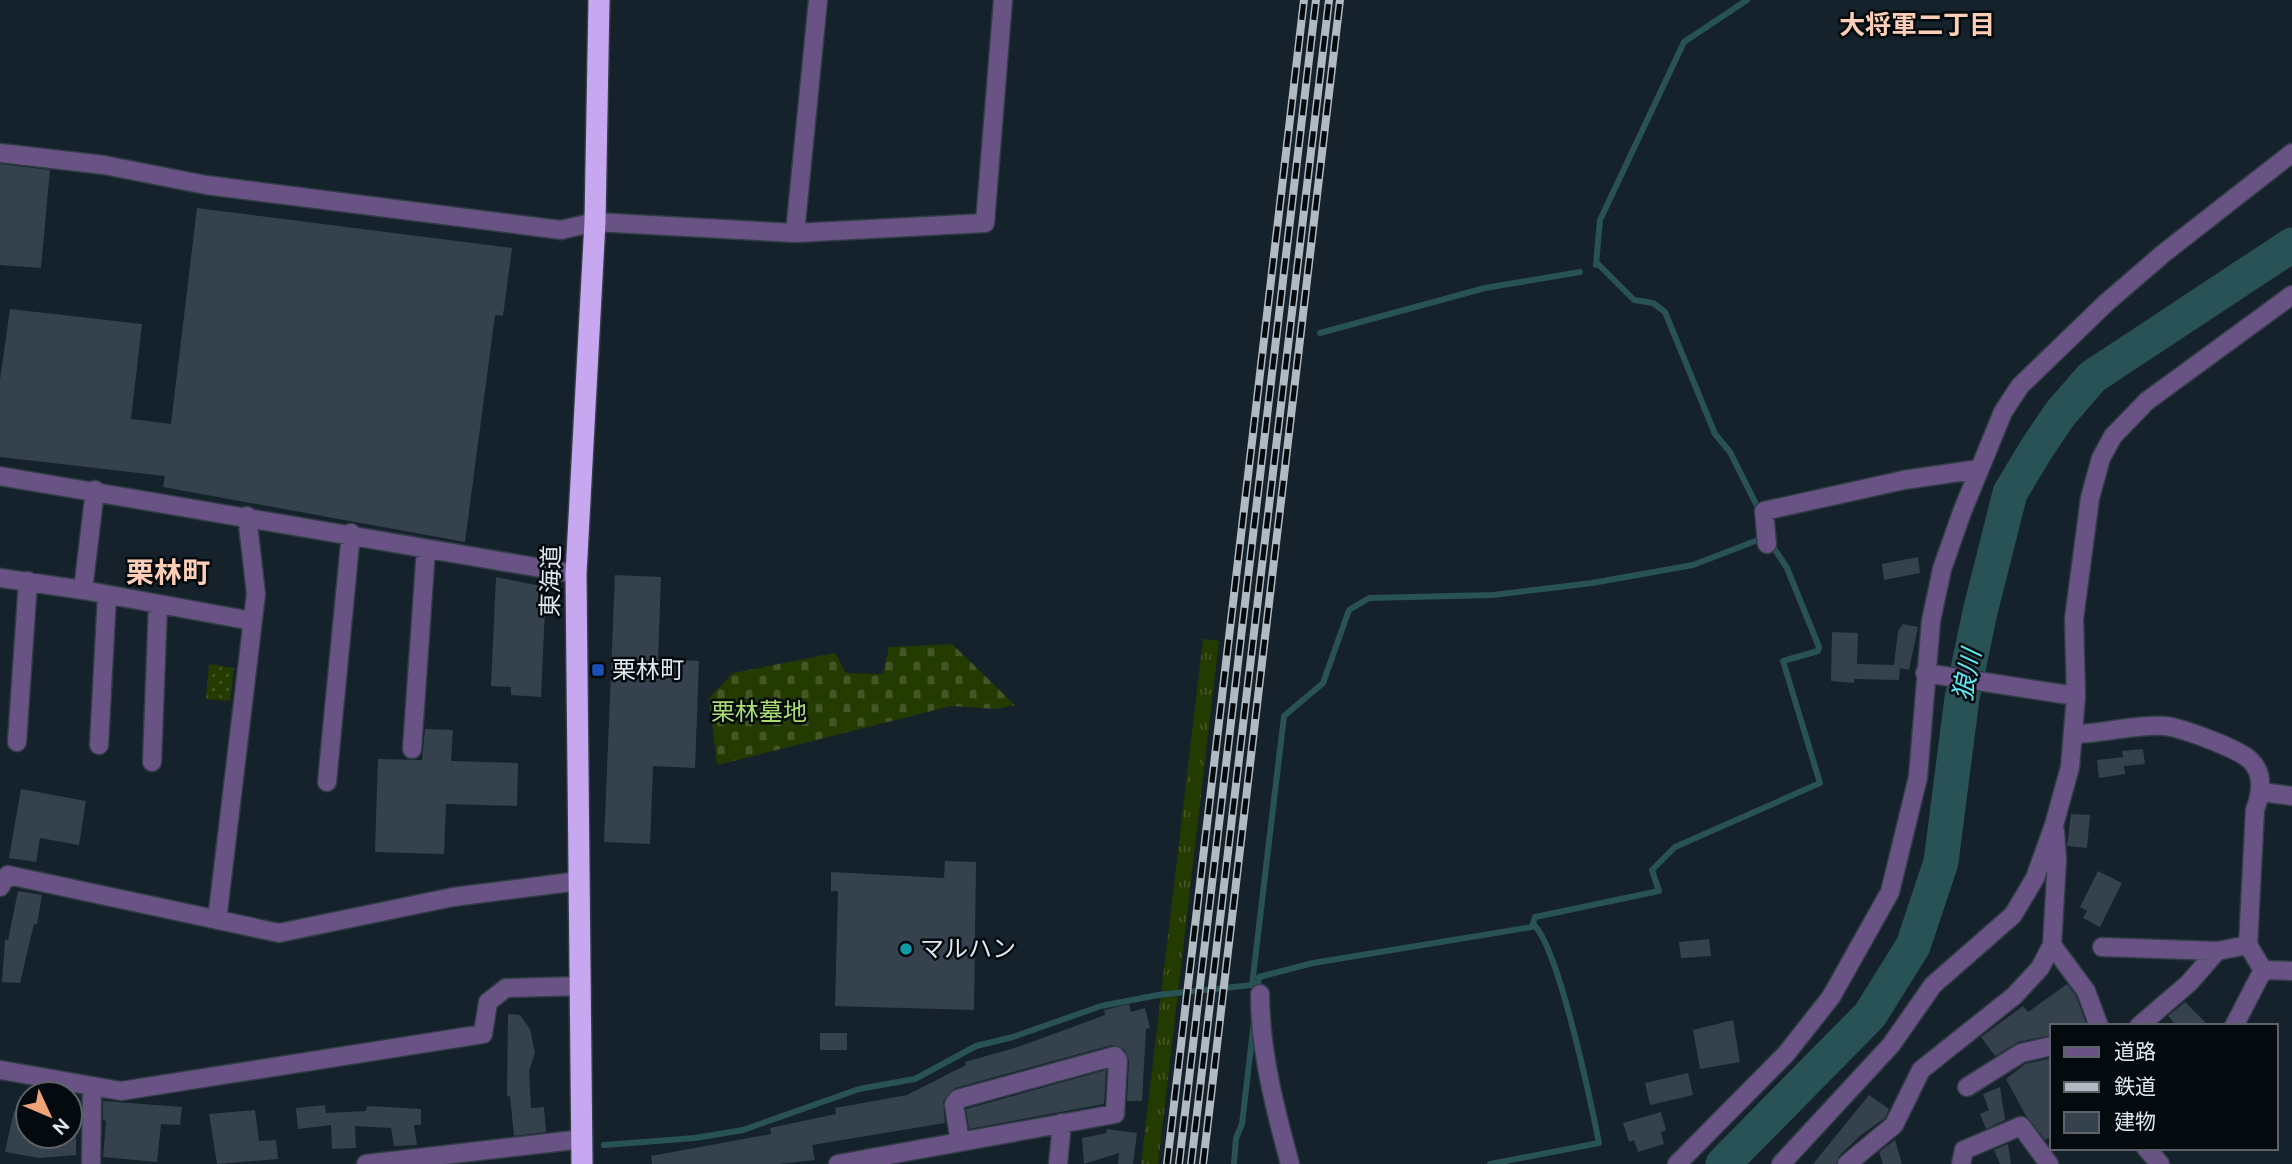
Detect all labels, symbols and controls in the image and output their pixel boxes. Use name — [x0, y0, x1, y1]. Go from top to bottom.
district label: 大将軍二丁目 — [1839, 8, 1995, 42]
street label: 東海道 — [534, 545, 567, 617]
district label: 栗林町 — [126, 554, 210, 591]
water label: 狼川 — [1945, 643, 1989, 704]
place label: 栗林町 — [612, 654, 684, 685]
marker: 栗林町 — [590, 662, 606, 678]
park label: 栗林墓地 — [711, 696, 807, 727]
place label: マルハン — [920, 933, 1016, 964]
marker: マルハン — [898, 941, 914, 957]
legend — [2050, 1024, 2278, 1150]
text: 道路 — [2114, 1038, 2156, 1066]
text: 鉄道 — [2114, 1073, 2156, 1101]
north arrow — [14, 1080, 84, 1150]
text: 建物 — [2114, 1108, 2156, 1136]
text: N — [47, 1113, 75, 1140]

